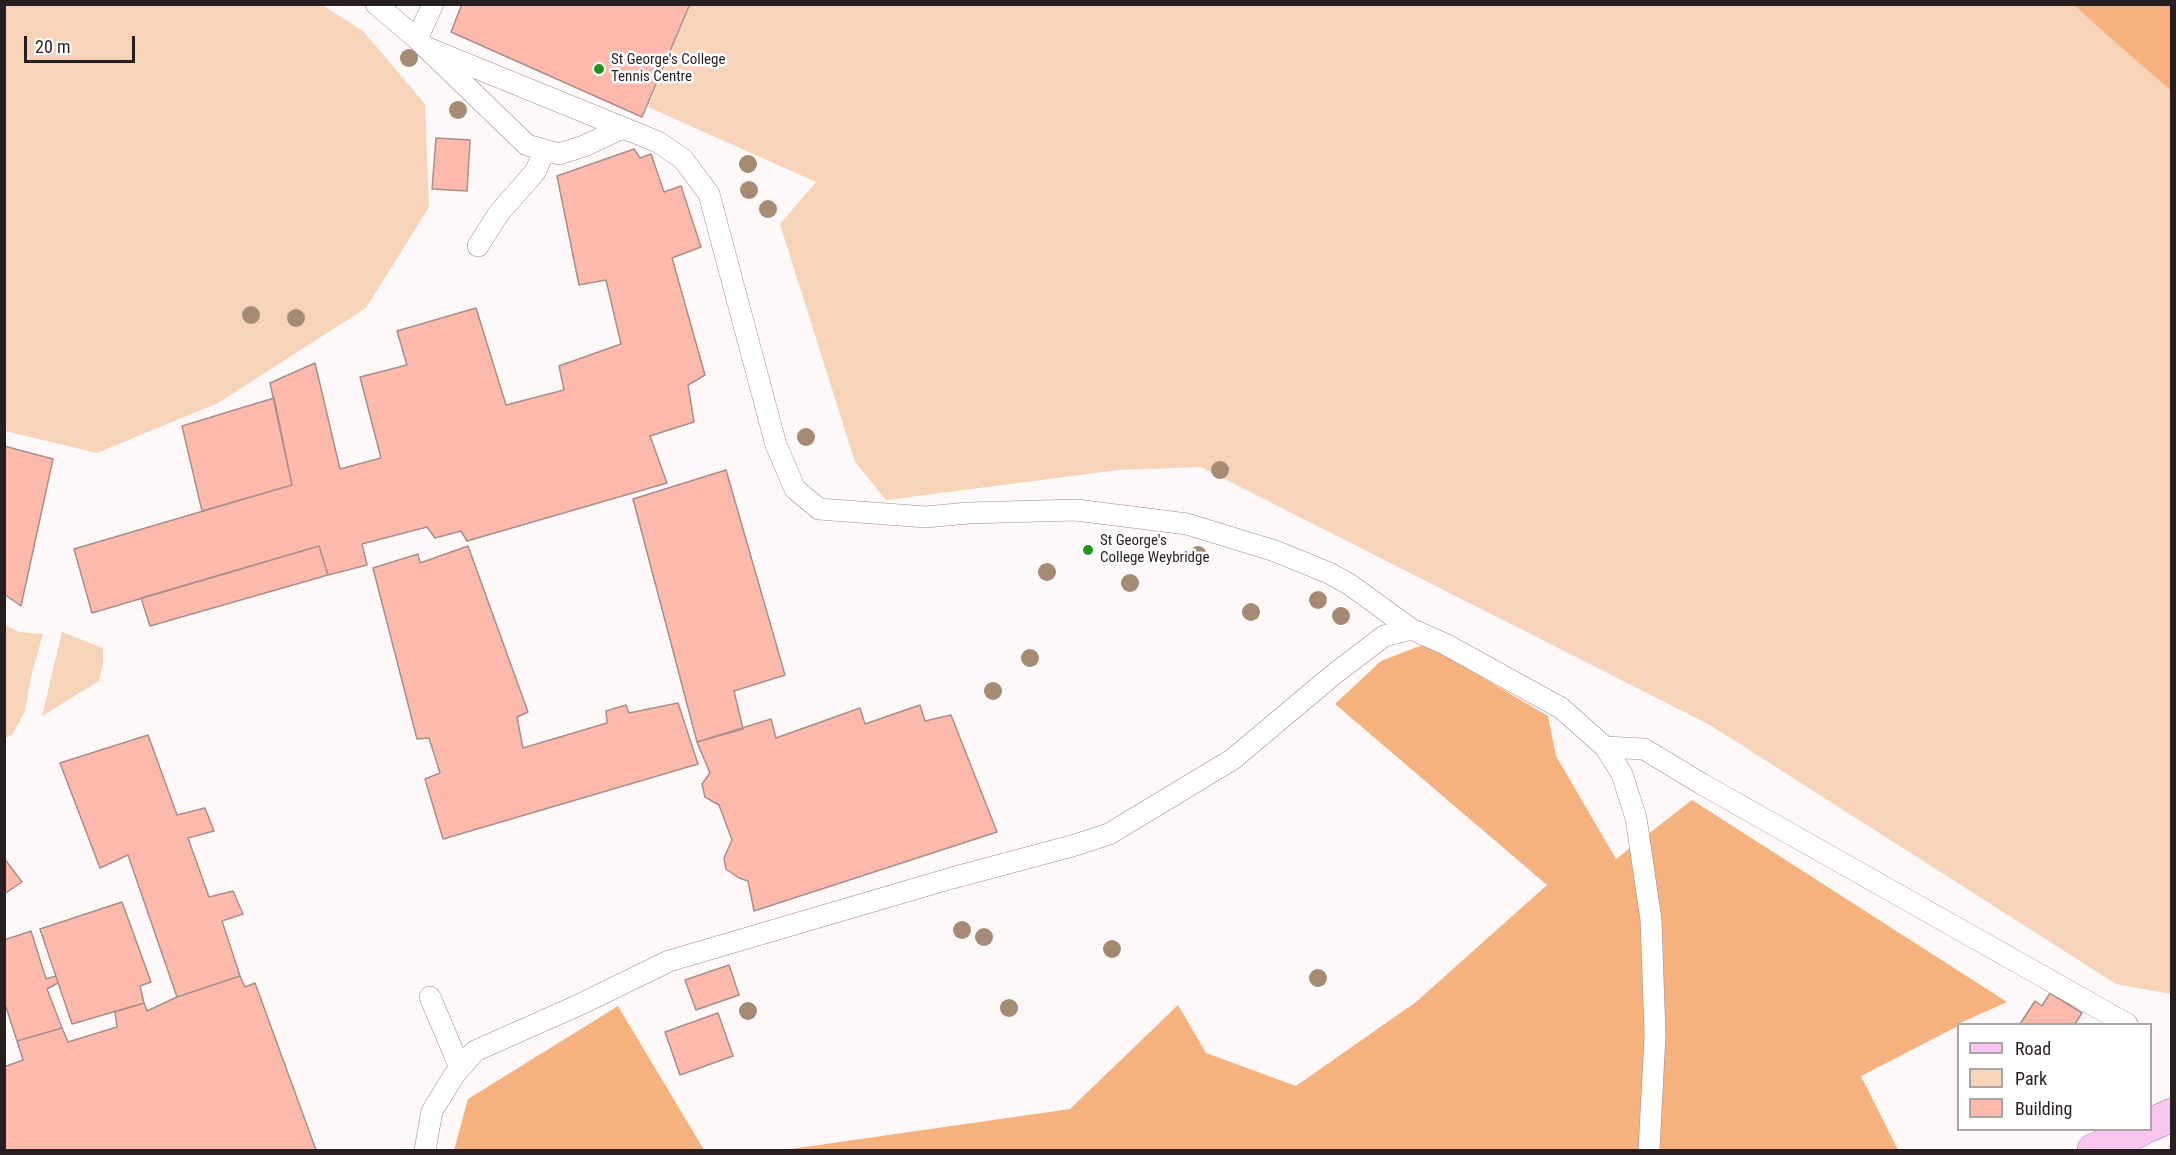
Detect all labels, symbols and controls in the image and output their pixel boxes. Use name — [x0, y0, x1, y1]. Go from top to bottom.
scale bar — [27, 24, 138, 62]
text: 20 m — [35, 36, 70, 57]
place label: St George's College Tennis Centre — [611, 51, 726, 86]
marker: St George's College Tennis Centre — [592, 62, 606, 76]
place label: St George's College Weybridge — [1100, 532, 1209, 567]
marker: St George's College Weybridge — [1081, 543, 1095, 557]
legend — [1957, 1023, 2152, 1131]
text: Road — [2015, 1038, 2051, 1059]
text: Park — [2015, 1068, 2047, 1089]
text: Building — [2015, 1098, 2072, 1119]

